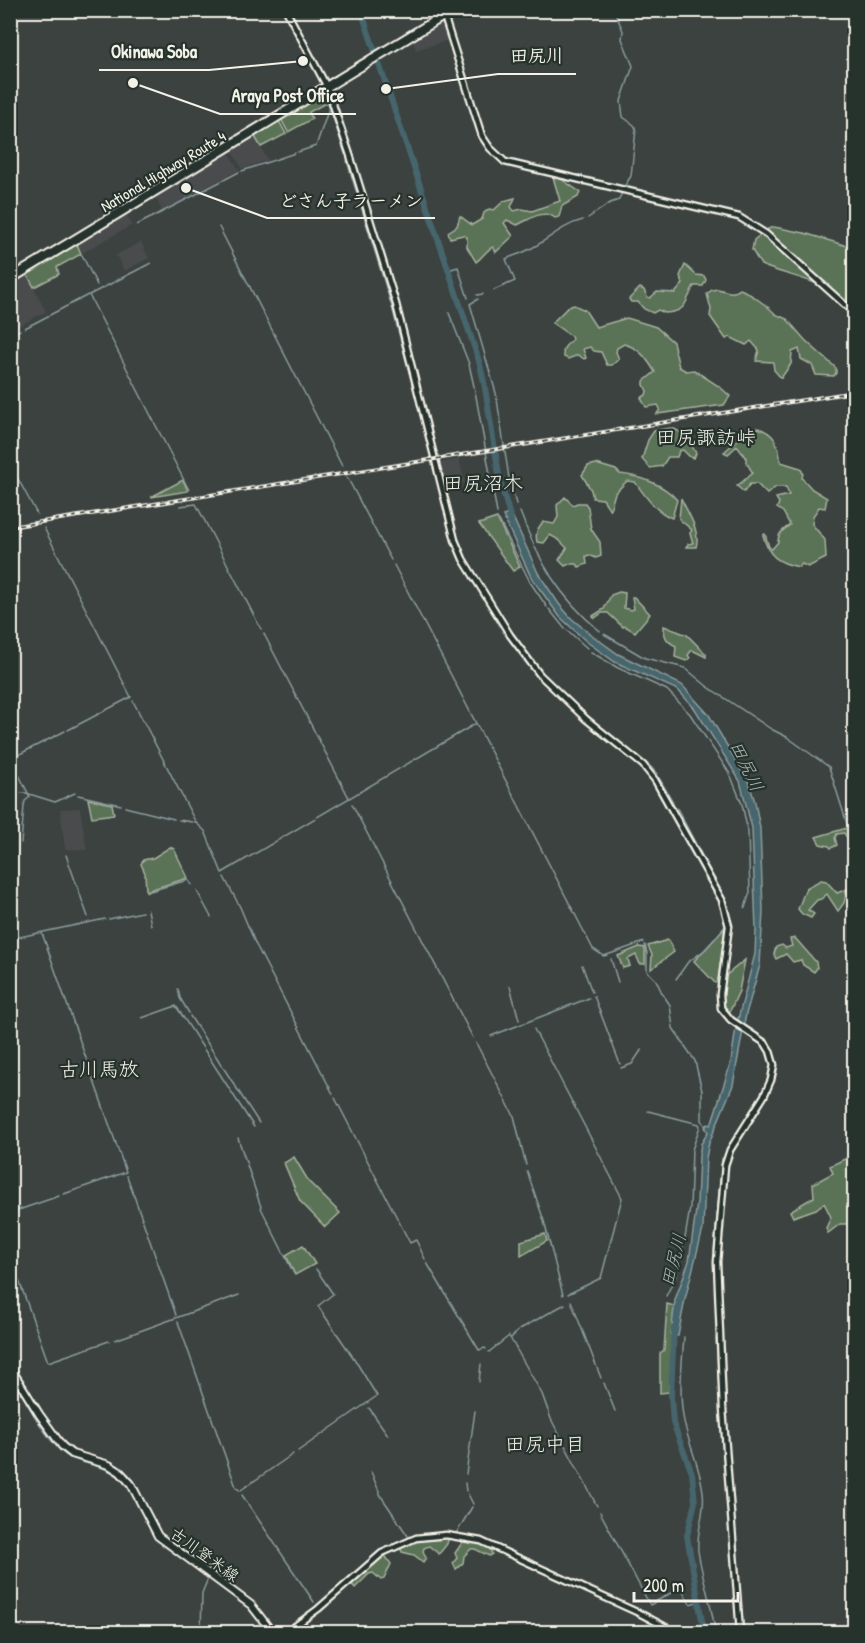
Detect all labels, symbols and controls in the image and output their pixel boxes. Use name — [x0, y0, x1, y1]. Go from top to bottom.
callout: Okinawa Soba — [99, 34, 209, 70]
callout: 田尻川 — [498, 38, 576, 74]
text: Okinawa Soba — [111, 39, 198, 64]
text: 田尻川 — [510, 43, 564, 68]
callout: Araya Post Office — [220, 78, 356, 114]
text: Araya Post Office — [232, 83, 345, 109]
street label: National Highway Route 4 — [96, 125, 230, 217]
callout: どさん子ラーメン — [267, 182, 435, 218]
text: どさん子ラーメン — [279, 188, 423, 213]
district label: 田尻諏訪峠 — [656, 423, 756, 450]
district label: 田尻沼木 — [443, 469, 523, 496]
water label: 田尻川 — [724, 736, 770, 796]
district label: 古川馬放 — [59, 1055, 139, 1082]
water label: 田尻川 — [654, 1231, 692, 1289]
district label: 田尻中目 — [505, 1430, 585, 1457]
street label: 古川登米線 — [166, 1522, 244, 1586]
scale bar — [634, 1565, 738, 1603]
text: 200 m — [643, 1573, 684, 1598]

